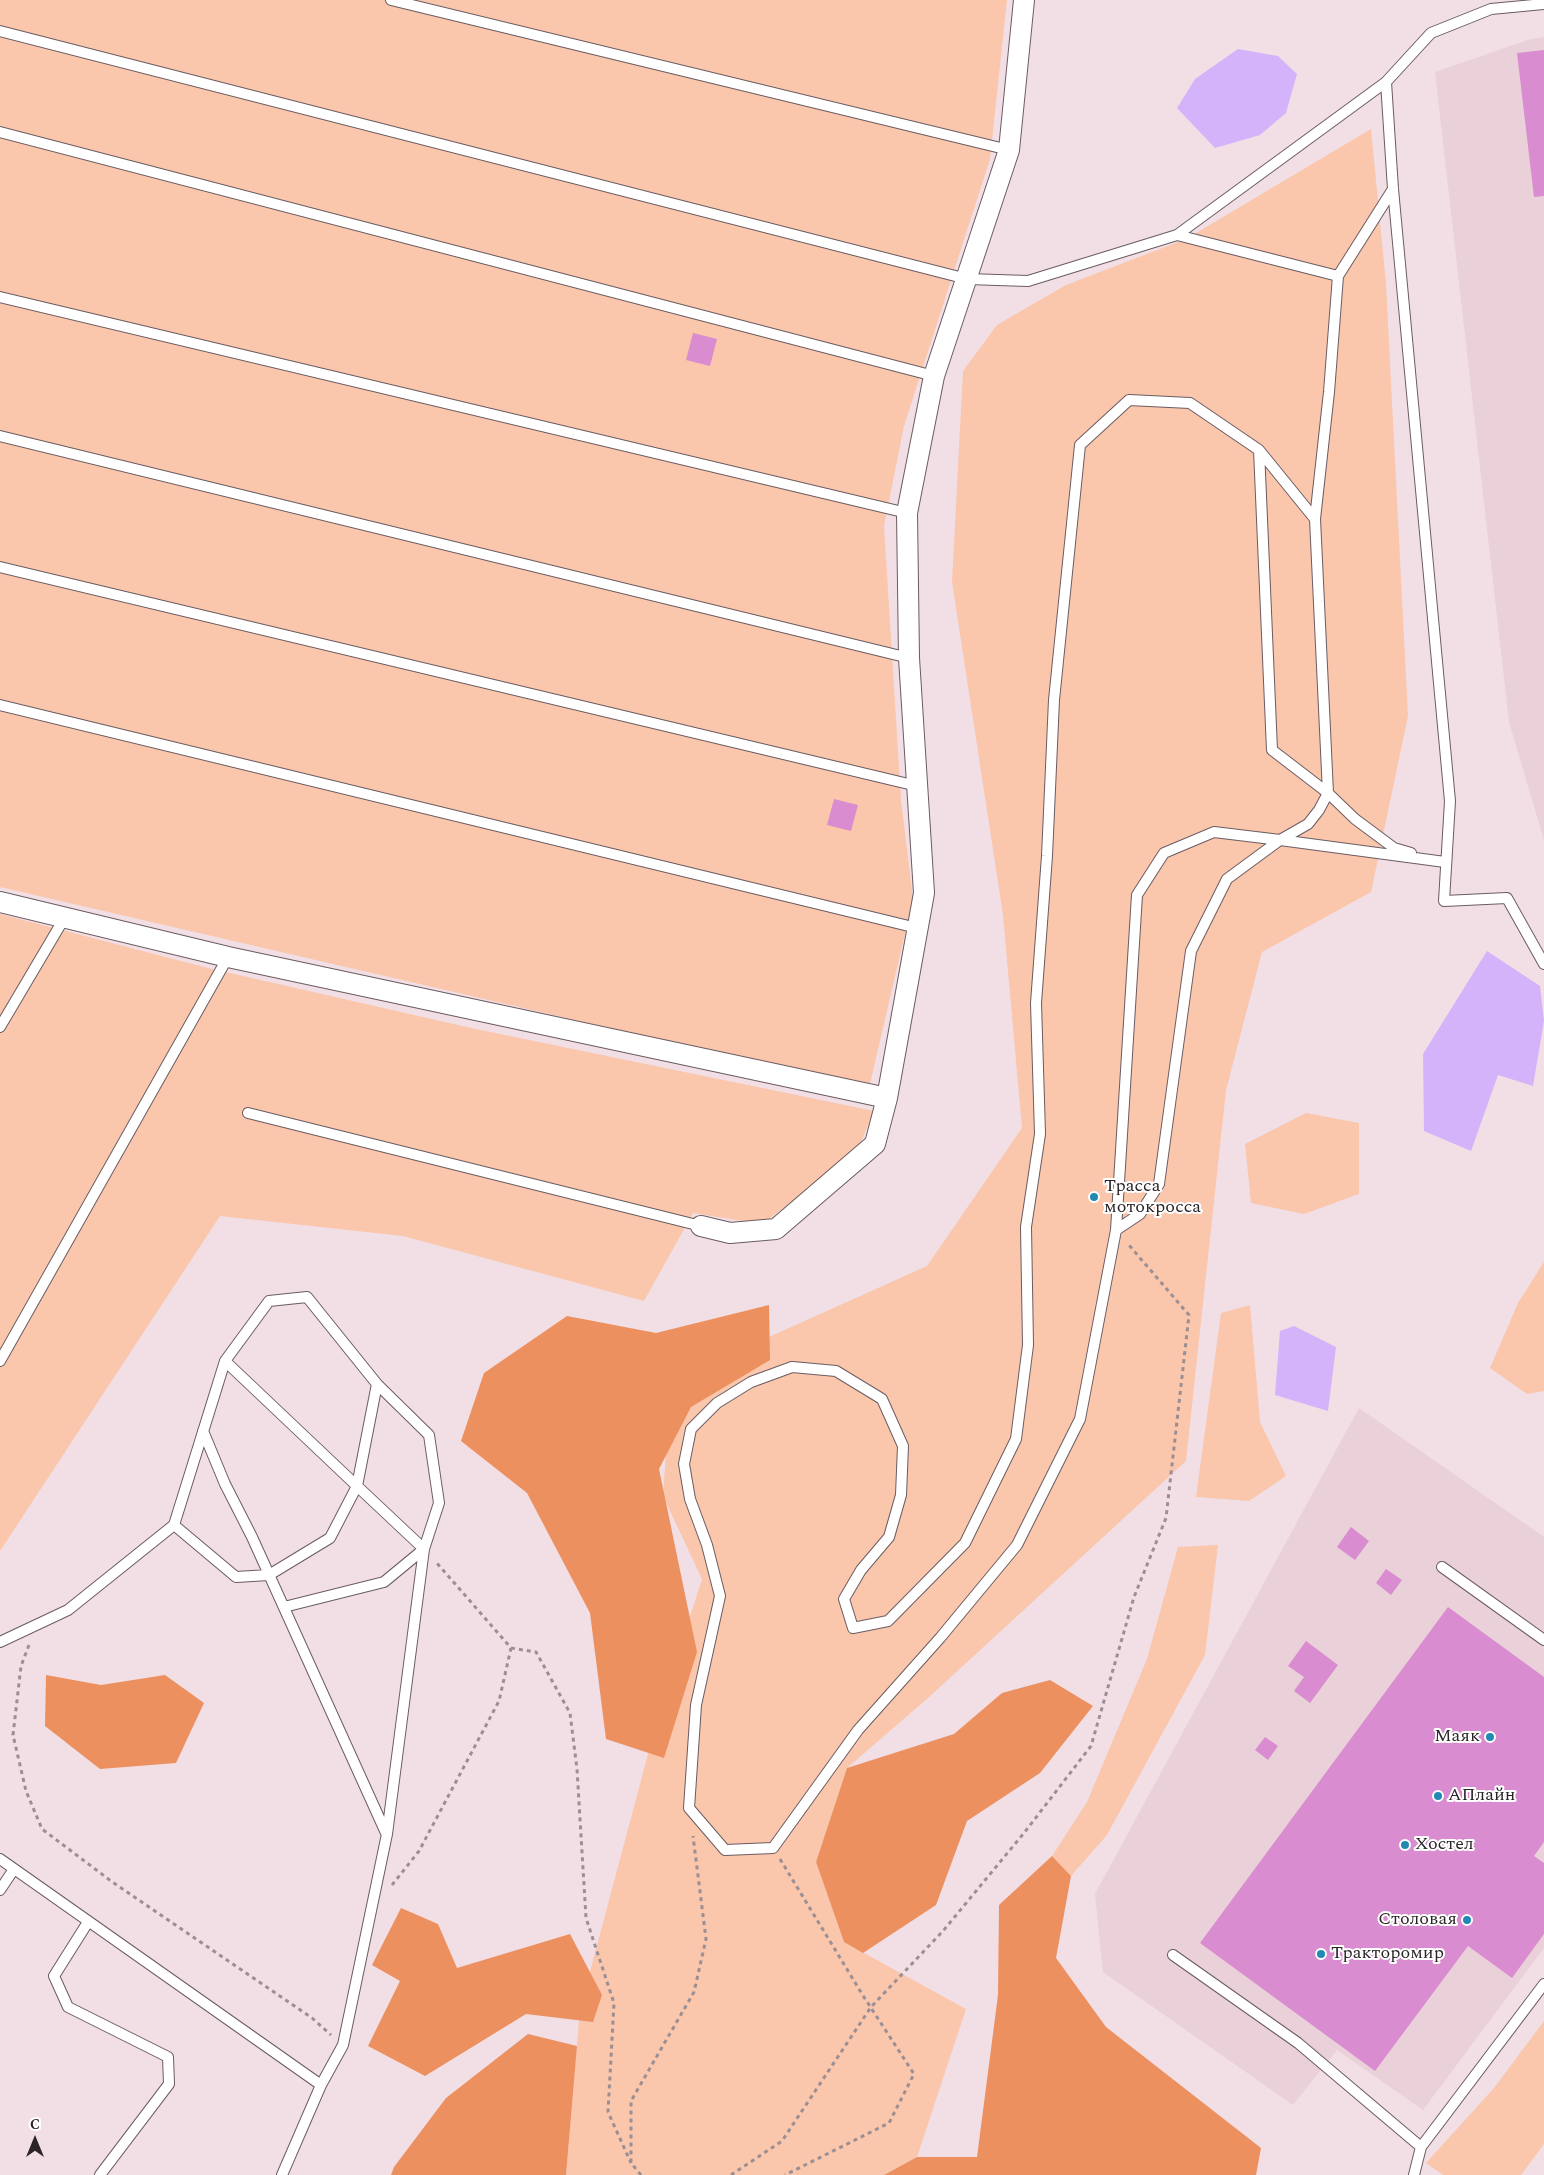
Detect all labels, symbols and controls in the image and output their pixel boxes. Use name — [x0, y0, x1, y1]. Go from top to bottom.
place label: Трасса мотокросса — [1104, 1176, 1201, 1218]
marker: Трасса мотокросса — [1088, 1191, 1100, 1203]
place label: Маяк — [1434, 1726, 1480, 1748]
marker: Маяк — [1484, 1731, 1496, 1743]
place label: АПлайн — [1448, 1785, 1515, 1807]
marker: АПлайн — [1432, 1790, 1444, 1802]
place label: Хостел — [1415, 1834, 1474, 1856]
marker: Хостел — [1399, 1839, 1411, 1851]
place label: Столовая — [1378, 1909, 1457, 1931]
marker: Столовая — [1461, 1914, 1473, 1926]
place label: Тракторомир — [1331, 1943, 1444, 1965]
marker: Тракторомир — [1315, 1948, 1327, 1960]
text: С — [30, 2114, 40, 2135]
north arrow — [10, 2115, 60, 2165]

